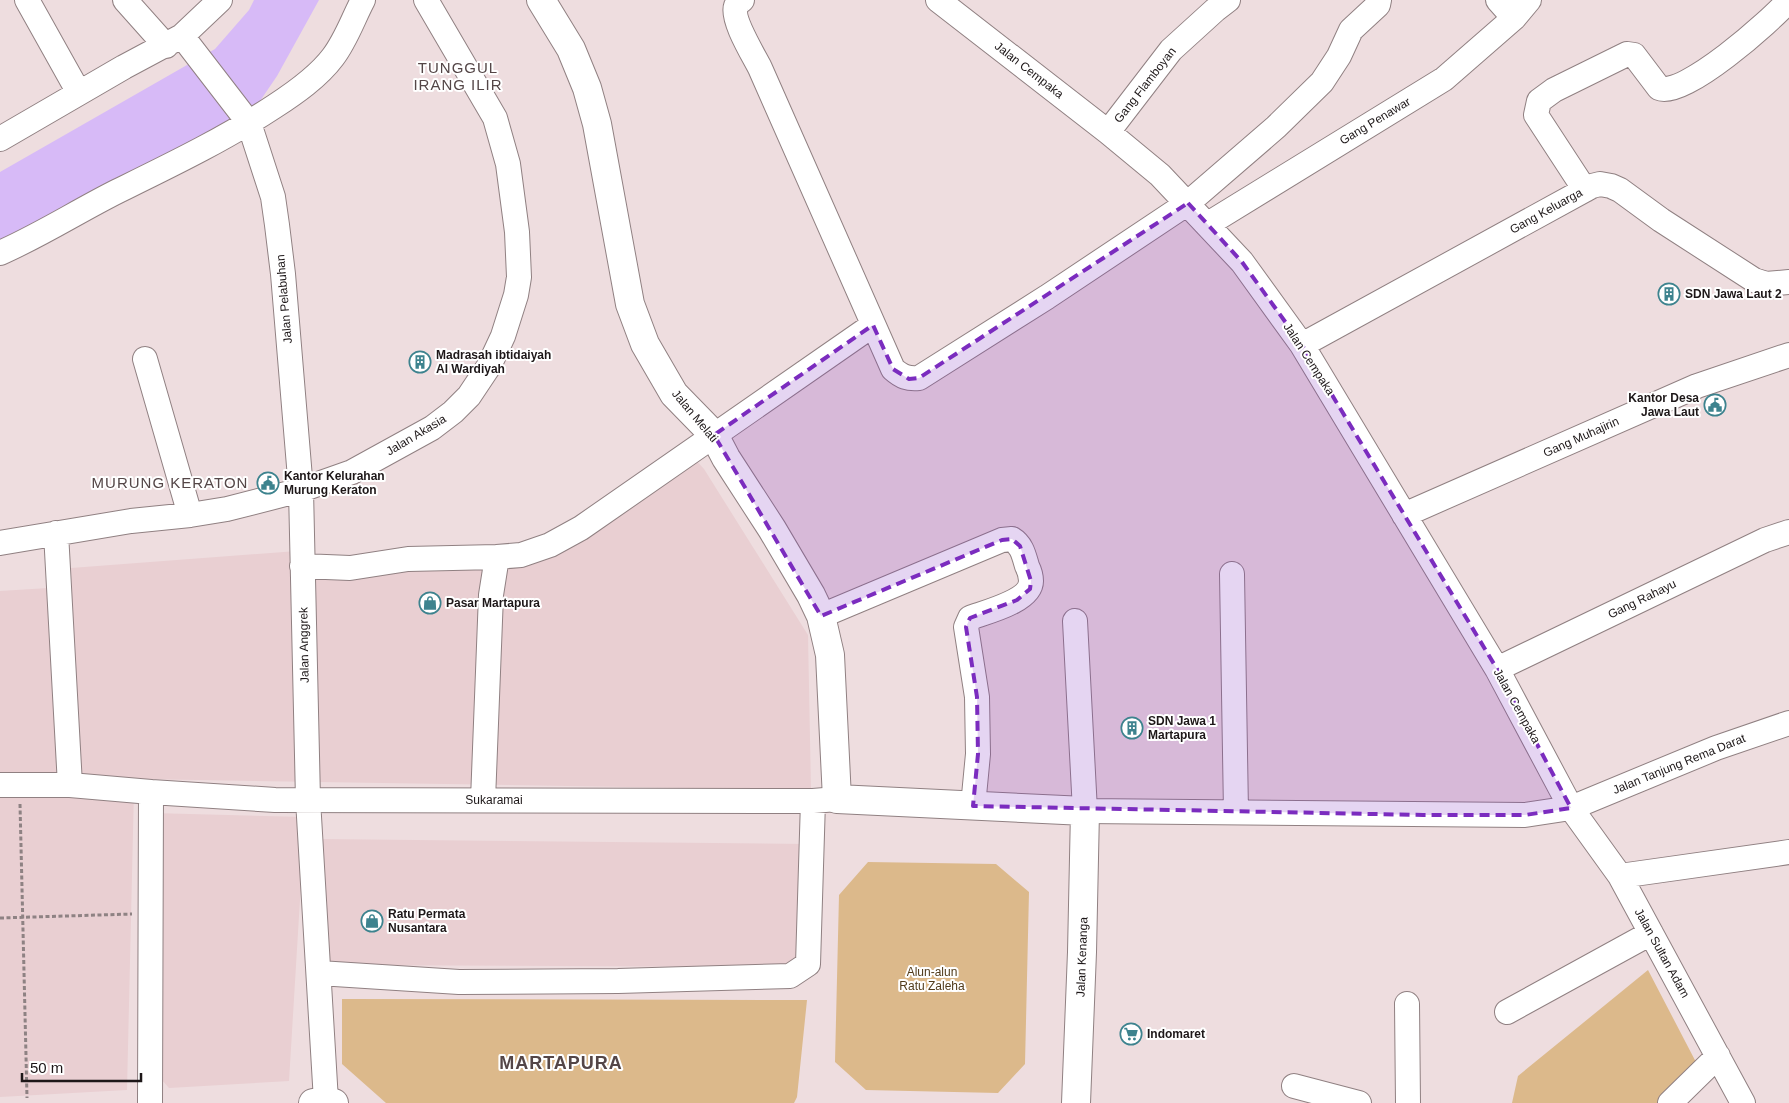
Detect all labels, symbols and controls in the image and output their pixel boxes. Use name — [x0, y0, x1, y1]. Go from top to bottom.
street label: Jalan Cempaka — [992, 39, 1066, 101]
street label: Gang Flamboyan — [1111, 44, 1179, 126]
district label: TUNGGUL IRANG ILIR — [413, 59, 503, 93]
street label: Gang Penawar — [1337, 94, 1413, 148]
street label: Gang Keluarga — [1507, 185, 1585, 237]
street label: Jalan Pelabuhan — [273, 254, 295, 344]
building icon: SDN Jawa Laut 2 — [1657, 282, 1681, 306]
place label: SDN Jawa Laut 2 — [1685, 287, 1782, 301]
street label: Jalan Cempaka — [1280, 320, 1338, 398]
place label: Madrasah ibtidaiyah Al Wardiyah — [436, 348, 551, 376]
building icon: Madrasah ibtidaiyah Al Wardiyah — [408, 350, 432, 374]
street label: Jalan Melati — [669, 387, 721, 445]
place label: Kantor Desa Jawa Laut — [1628, 391, 1699, 419]
public building icon: Kantor Desa Jawa Laut — [1703, 393, 1727, 417]
street label: Jalan Akasia — [384, 411, 449, 458]
street label: Gang Muhajirin — [1541, 414, 1621, 460]
place label: Kantor Kelurahan Murung Keraton — [284, 469, 385, 497]
public building icon: Kantor Kelurahan Murung Keraton — [256, 471, 280, 495]
district label: MURUNG KERATON — [92, 474, 248, 491]
street label: Gang Rahayu — [1606, 576, 1678, 622]
shop icon: Pasar Martapura — [418, 591, 442, 615]
place label: Pasar Martapura — [446, 596, 540, 610]
street label: Jalan Anggrek — [296, 606, 312, 683]
street label: Jalan Cempaka — [1491, 666, 1543, 746]
place label: SDN Jawa 1 Martapura — [1148, 714, 1216, 742]
building icon: SDN Jawa 1 Martapura — [1120, 716, 1144, 740]
street label: Jalan Tanjung Rema Darat — [1611, 731, 1748, 797]
street label: Sukaramai — [465, 793, 523, 807]
street label: Jalan Sultan Adam — [1632, 906, 1692, 1000]
place label: Ratu Permata Nusantara — [388, 907, 466, 935]
shop icon: Ratu Permata Nusantara — [360, 909, 384, 933]
street label: Jalan Kenanga — [1074, 916, 1090, 997]
park label: Alun-alun Ratu Zaleha — [899, 965, 965, 993]
supermarket icon: Indomaret — [1119, 1022, 1143, 1046]
place label: Indomaret — [1147, 1027, 1205, 1041]
scale bar — [22, 1050, 141, 1082]
district label: MARTAPURA — [499, 1053, 623, 1073]
text: 50 m — [30, 1059, 63, 1076]

